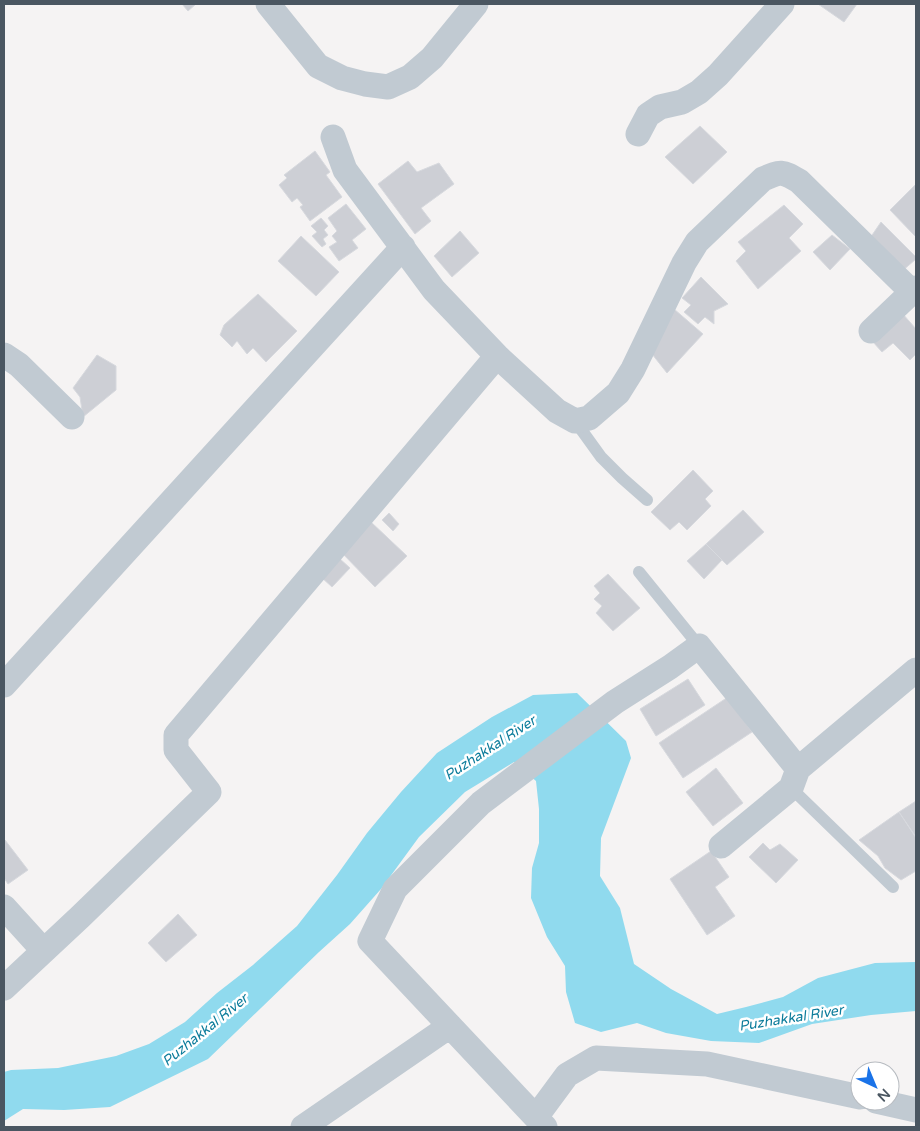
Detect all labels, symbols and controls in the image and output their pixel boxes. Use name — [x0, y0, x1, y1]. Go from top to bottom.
water label: Puzhakkal River — [441, 711, 540, 784]
water label: Puzhakkal River — [159, 989, 253, 1070]
water label: Puzhakkal River — [738, 1001, 846, 1035]
north arrow — [850, 1061, 900, 1111]
text: N — [874, 1085, 894, 1105]

